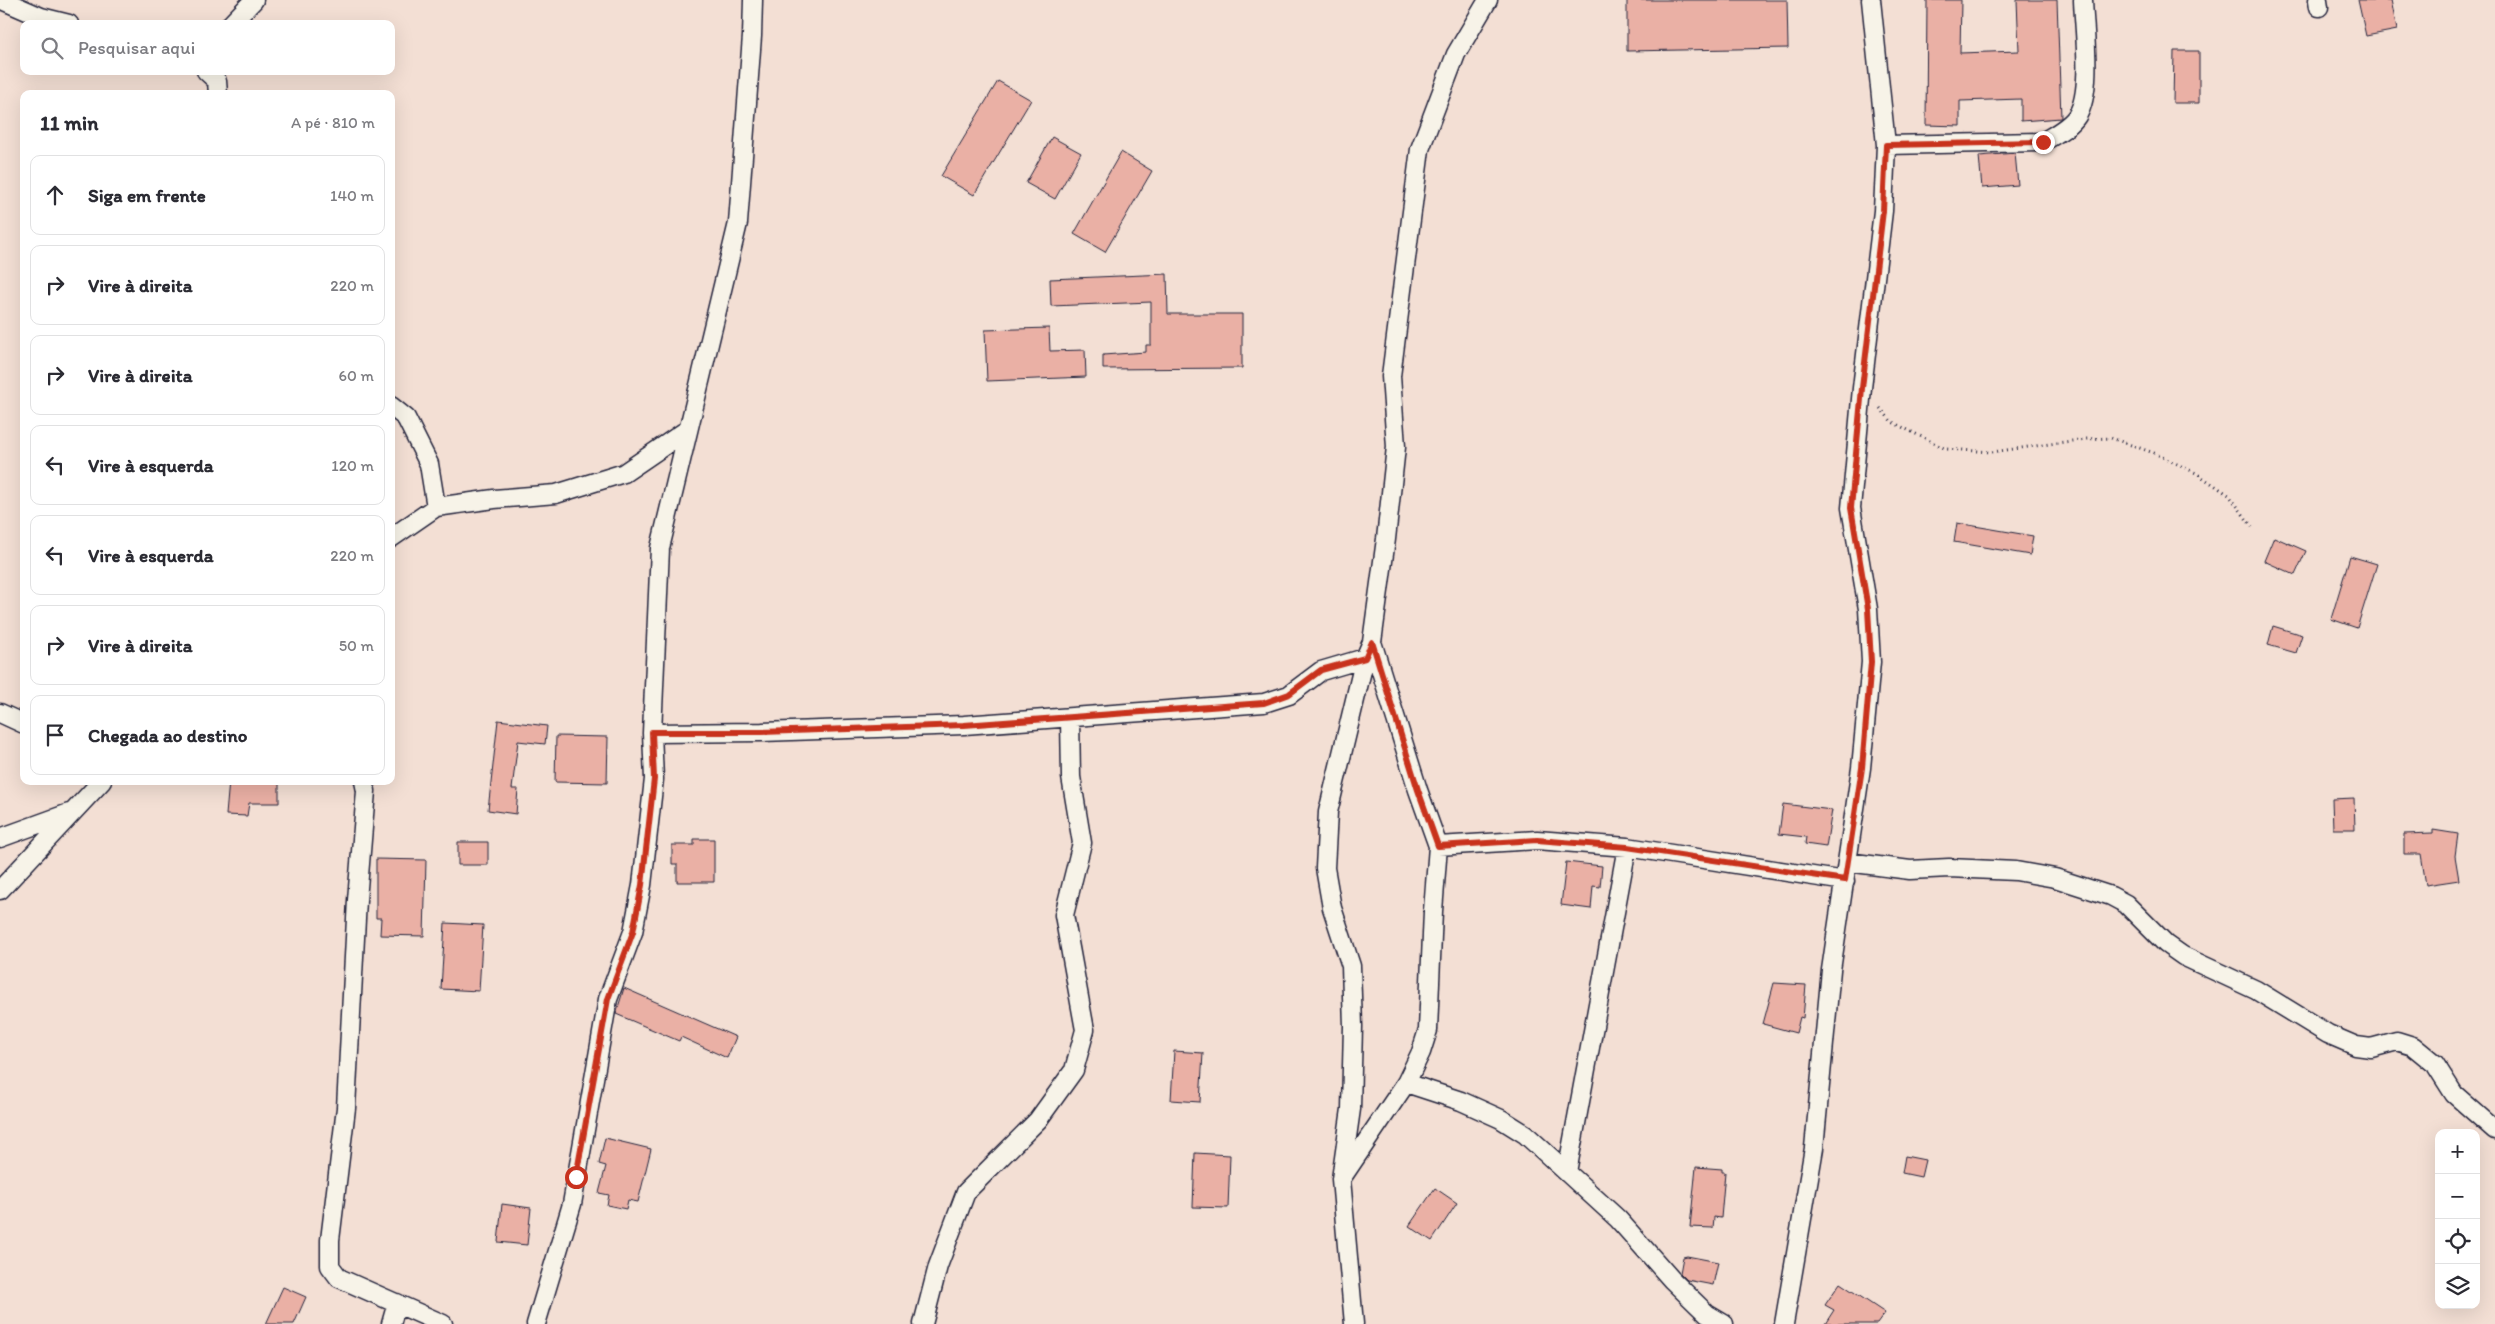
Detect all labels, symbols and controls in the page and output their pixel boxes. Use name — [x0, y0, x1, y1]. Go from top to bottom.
search box — [20, 20, 395, 75]
icon: search — [38, 34, 66, 62]
text: Pesquisar aqui — [78, 36, 195, 59]
text: 11 min — [40, 110, 98, 135]
text: A pé · 810 m — [291, 113, 375, 132]
route end — [2032, 131, 2055, 154]
icon: ahead — [41, 181, 69, 209]
text: Siga em frente — [88, 184, 206, 207]
text: 140 m — [330, 186, 374, 205]
icon: right — [41, 271, 69, 299]
text: Vire à direita — [88, 274, 193, 297]
text: 220 m — [330, 276, 374, 295]
icon: right — [41, 361, 69, 389]
text: Vire à direita — [88, 364, 193, 387]
text: 60 m — [339, 366, 374, 385]
icon: left — [41, 451, 69, 479]
text: Vire à esquerda — [88, 454, 214, 477]
text: 120 m — [331, 456, 374, 475]
icon: left — [41, 541, 69, 569]
text: Vire à esquerda — [88, 544, 214, 567]
text: 220 m — [330, 546, 374, 565]
icon: right — [41, 631, 69, 659]
text: Vire à direita — [88, 634, 193, 657]
text: 50 m — [339, 636, 374, 655]
icon: arrive — [41, 721, 69, 749]
text: Chegada ao destino — [88, 724, 247, 747]
map controls — [2435, 1129, 2480, 1309]
button: + — [2435, 1129, 2480, 1174]
route start — [565, 1166, 588, 1189]
button: − — [2435, 1174, 2480, 1219]
button: locate — [2435, 1219, 2480, 1264]
button: layers — [2435, 1264, 2480, 1309]

